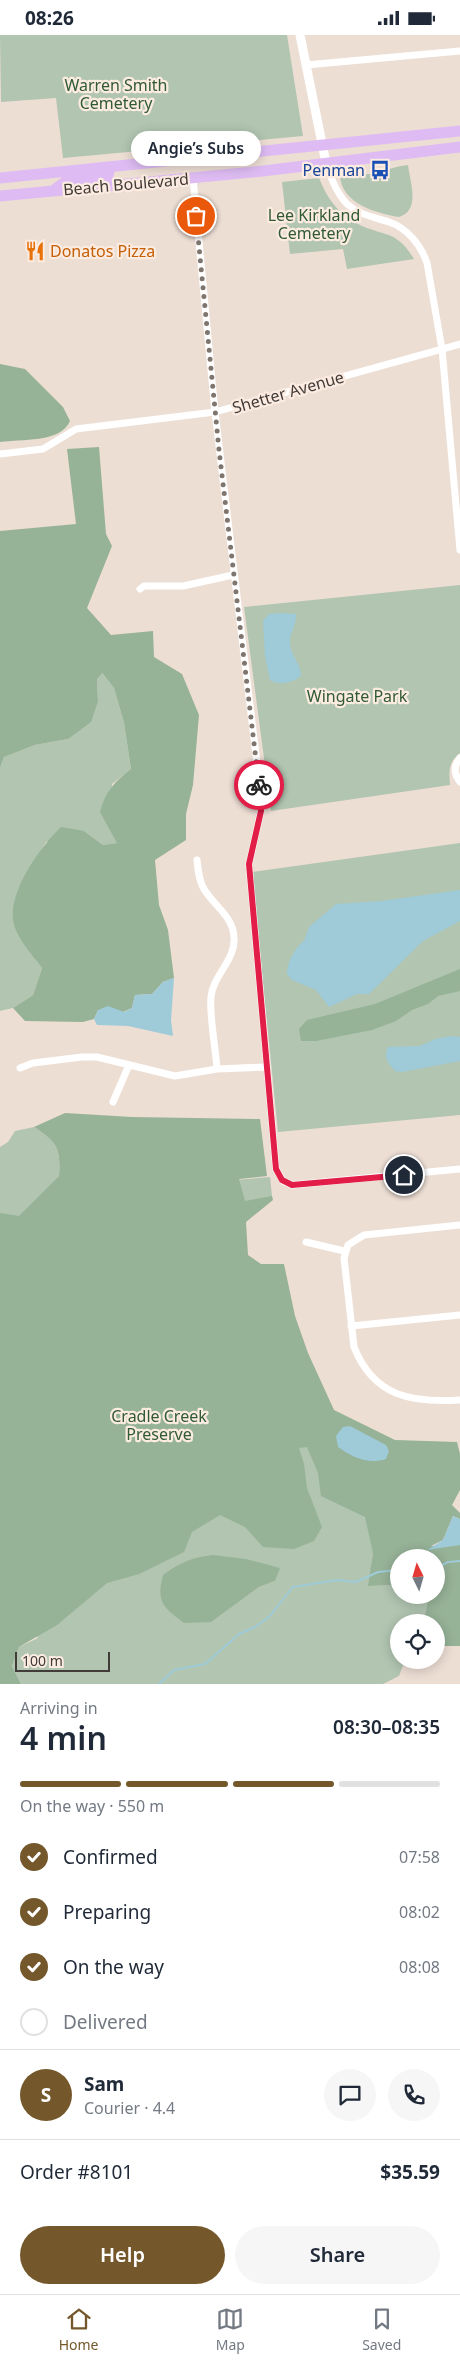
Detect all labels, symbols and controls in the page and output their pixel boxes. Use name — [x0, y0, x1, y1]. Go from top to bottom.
text: 08:26 — [25, 5, 74, 31]
park label: Warren Smith Cemetery — [64, 74, 168, 114]
callout: Angie’s Subs — [131, 131, 261, 166]
text: Angie’s Subs — [148, 137, 244, 159]
place label: Penman — [303, 159, 365, 181]
bus stop icon: Penman — [369, 159, 391, 181]
street label: Beach Boulevard — [62, 168, 190, 200]
pin — [175, 195, 217, 237]
icon: bag — [182, 202, 210, 230]
park label: Lee Kirkland Cemetery — [268, 204, 360, 244]
restaurant icon: Donatos Pizza — [24, 240, 46, 262]
place label: Donatos Pizza — [50, 240, 155, 262]
street label: Shetter Avenue — [230, 366, 346, 418]
park label: Wingate Park — [307, 685, 408, 707]
courier — [234, 760, 284, 810]
icon: bike — [245, 771, 273, 799]
pin — [383, 1154, 425, 1196]
icon: home — [390, 1161, 418, 1189]
park label: Cradle Creek Preserve — [111, 1405, 207, 1445]
north arrow — [390, 1549, 445, 1604]
map controls — [390, 1549, 445, 1669]
button: locate — [390, 1614, 445, 1669]
scale bar — [15, 1649, 110, 1672]
text: 100 m — [22, 1651, 63, 1670]
text: Arriving in — [20, 1697, 98, 1719]
text: 08:30–08:35 — [333, 1714, 440, 1740]
text: 4 min — [20, 1716, 107, 1759]
text: On the way · 550 m — [20, 1795, 164, 1817]
icon: check — [20, 1843, 48, 1871]
text: Confirmed — [63, 1844, 158, 1870]
text: 07:58 — [399, 1846, 440, 1868]
icon: check — [20, 1898, 48, 1926]
text: Preparing — [63, 1899, 151, 1925]
text: 08:02 — [399, 1901, 440, 1923]
icon: check — [20, 1953, 48, 1981]
text: On the way — [63, 1954, 164, 1980]
text: 08:08 — [399, 1956, 440, 1978]
text: Delivered — [63, 2009, 148, 2035]
button: chat — [324, 2069, 376, 2121]
button: phone — [388, 2069, 440, 2121]
text: Sam — [84, 2071, 124, 2097]
text: S — [41, 2082, 51, 2108]
text: Courier · 4.4 — [84, 2097, 175, 2119]
text: Order #8101 — [20, 2159, 133, 2185]
text: $35.59 — [380, 2159, 440, 2185]
button: Help — [20, 2226, 225, 2284]
button: Share — [235, 2226, 440, 2284]
tab: Home — [59, 2305, 98, 2354]
tab: Map — [216, 2305, 245, 2354]
tab: Saved — [362, 2305, 401, 2354]

